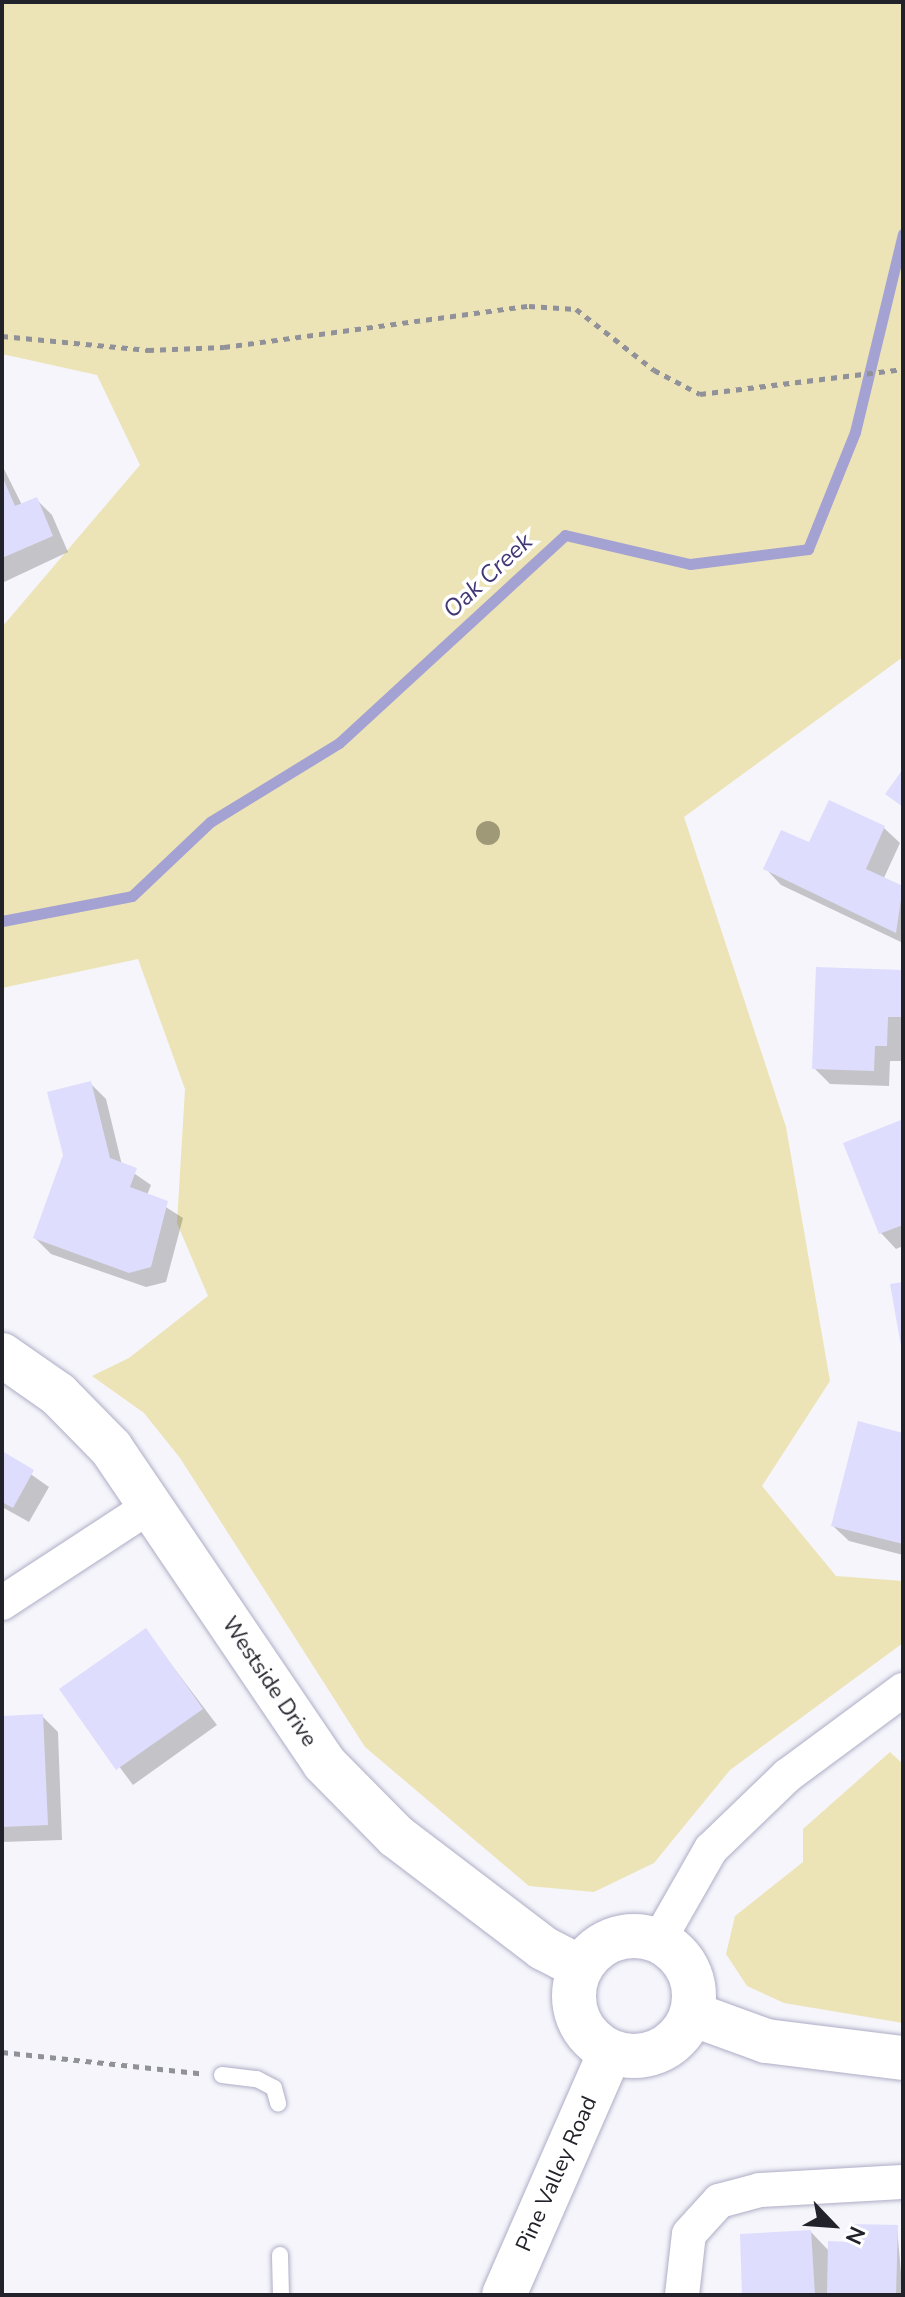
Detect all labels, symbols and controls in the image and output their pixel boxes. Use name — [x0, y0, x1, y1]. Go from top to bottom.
water label: Oak Creek — [437, 527, 539, 625]
street label: Westside Drive — [216, 1612, 322, 1752]
street label: Pine Valley Road — [511, 2092, 603, 2256]
north arrow — [793, 2185, 873, 2265]
text: N — [838, 2221, 872, 2249]

